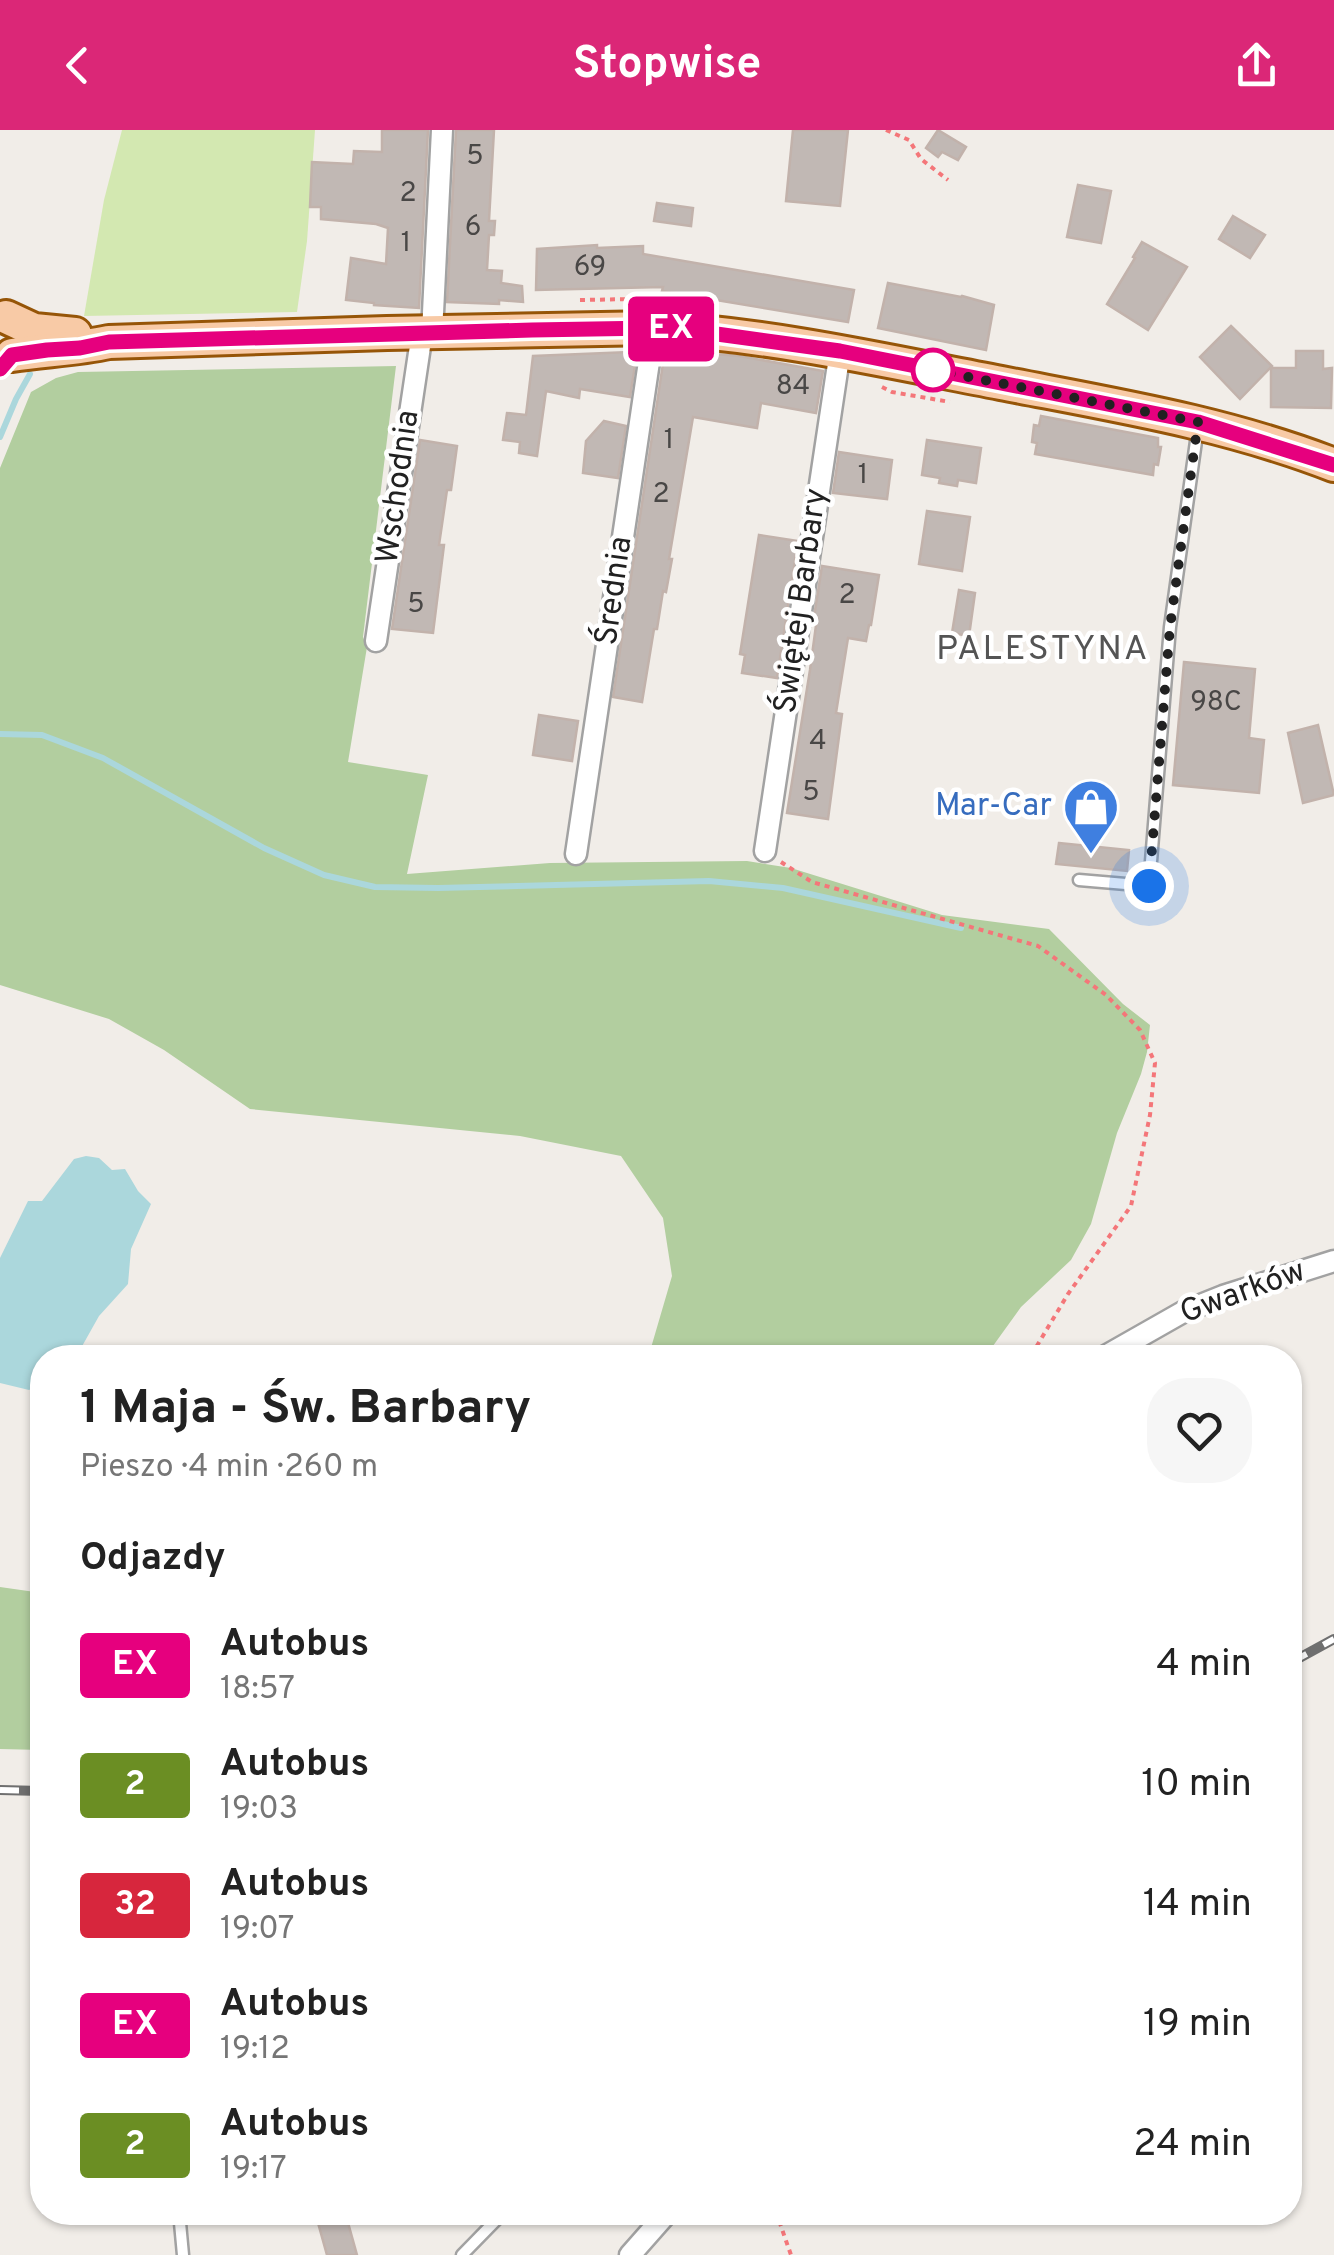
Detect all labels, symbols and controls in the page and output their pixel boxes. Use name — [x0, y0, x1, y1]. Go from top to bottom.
text: Stopwise — [573, 37, 761, 94]
icon: back — [50, 38, 105, 93]
icon: share — [1229, 38, 1284, 93]
house number: 5 — [466, 139, 484, 175]
house number: 2 — [399, 176, 417, 212]
house number: 6 — [465, 210, 481, 246]
house number: 1 — [401, 226, 411, 262]
house number: 69 — [574, 250, 606, 286]
line badge: EX — [626, 296, 716, 362]
text: EX — [648, 307, 694, 351]
unlabelled marker — [912, 349, 954, 391]
house number: 84 — [776, 369, 810, 405]
street label: Wschodnia — [368, 408, 430, 566]
house number: 1 — [664, 423, 674, 459]
house number: 1 — [858, 458, 868, 494]
house number: 2 — [652, 477, 670, 513]
street label: Świętej Barbary — [763, 486, 838, 716]
street label: Średnia — [585, 534, 642, 648]
house number: 2 — [838, 578, 856, 614]
house number: 5 — [407, 587, 425, 623]
district label: PALESTYNA — [936, 628, 1150, 672]
house number: 98C — [1190, 685, 1242, 721]
house number: 4 — [809, 724, 827, 760]
house number: 5 — [802, 775, 820, 811]
shop icon: Mar-Car — [1061, 777, 1121, 856]
place label: Mar-Car — [935, 787, 1052, 827]
your location — [1124, 861, 1174, 911]
street label: Gwarków — [1175, 1252, 1311, 1334]
button: heart — [1147, 1378, 1252, 1483]
text: 1 Maja - Św. Barbary — [80, 1380, 531, 1440]
text: Pieszo · 4 min · 260 m — [80, 1448, 378, 1488]
text: Odjazdy — [80, 1535, 226, 1584]
text: Autobus — [220, 1621, 369, 1670]
text: 4 min — [1156, 1641, 1252, 1690]
text: EX — [112, 1643, 158, 1687]
text: 18:57 — [220, 1670, 295, 1710]
text: Autobus — [220, 1741, 369, 1790]
text: 10 min — [1141, 1761, 1252, 1810]
text: 2 — [124, 1763, 146, 1807]
text: 19:03 — [220, 1790, 298, 1830]
text: Autobus — [220, 1861, 369, 1910]
text: 14 min — [1143, 1881, 1252, 1930]
text: 32 — [114, 1883, 156, 1927]
text: 19:07 — [220, 1910, 295, 1950]
text: Autobus — [220, 1981, 369, 2030]
text: 19 min — [1143, 2001, 1252, 2050]
text: EX — [112, 2003, 158, 2047]
text: 19:12 — [220, 2030, 290, 2070]
text: Autobus — [220, 2101, 369, 2150]
text: 24 min — [1133, 2121, 1252, 2170]
text: 2 — [124, 2123, 146, 2167]
text: 19:17 — [220, 2150, 287, 2190]

